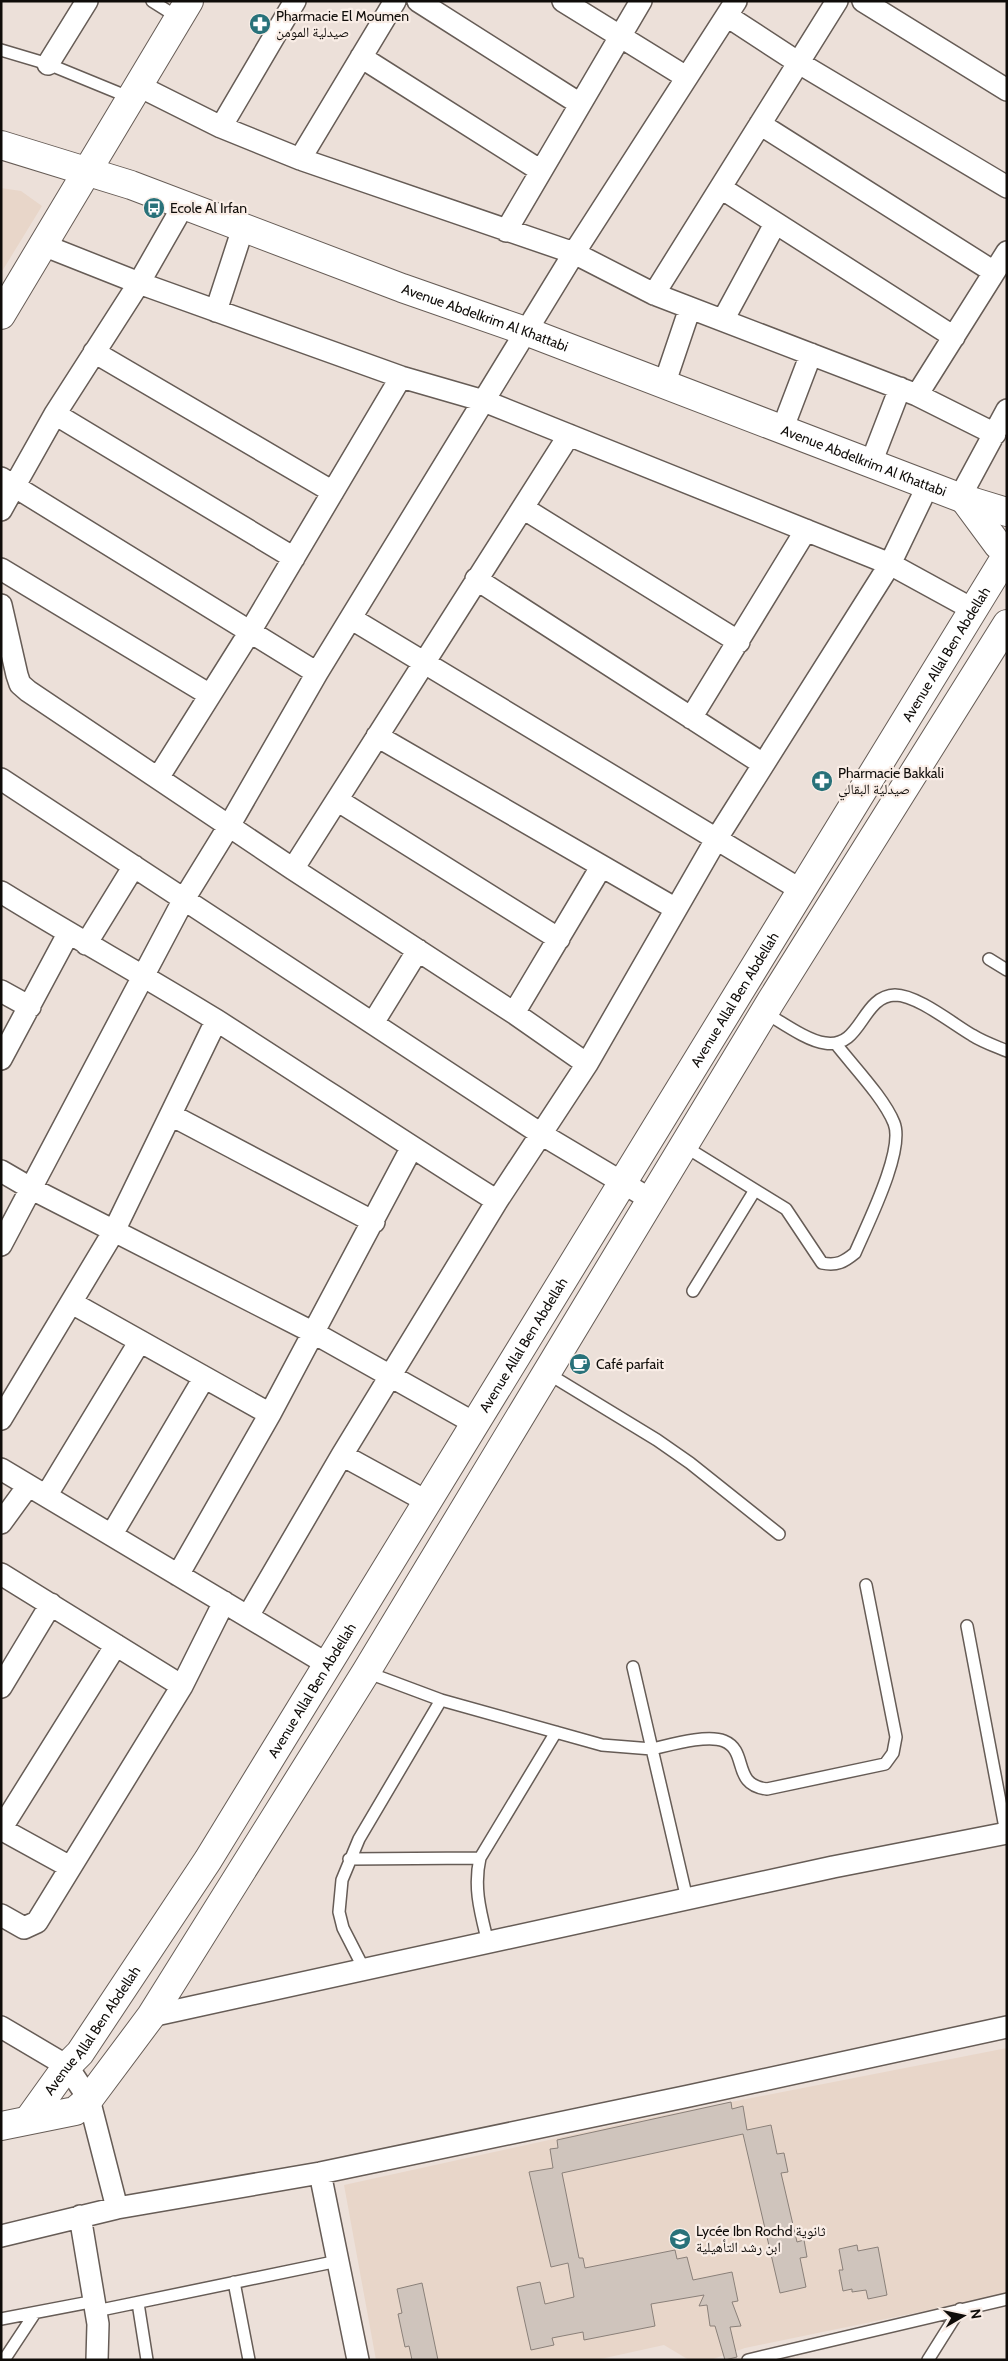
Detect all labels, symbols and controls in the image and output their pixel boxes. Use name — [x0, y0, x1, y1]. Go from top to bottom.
place label: Pharmacie El Moumen صيدلية المومن — [276, 7, 409, 41]
pharmacy icon: Pharmacie El Moumen صيدلية المومن — [248, 12, 272, 36]
bus stop icon: Ecole Al Irfan — [142, 196, 166, 220]
place label: Ecole Al Irfan — [170, 199, 247, 217]
street label: Avenue Abdelkrim Al Khattabi — [399, 280, 571, 356]
street label: Avenue Abdelkrim Al Khattabi — [779, 421, 949, 500]
street label: Avenue Allal Ben Abdellah — [898, 583, 994, 725]
place label: Pharmacie Bakkali صيدلية البقالي — [838, 764, 944, 801]
pharmacy icon: Pharmacie Bakkali صيدلية البقالي — [810, 769, 834, 793]
street label: Avenue Allal Ben Abdellah — [687, 929, 783, 1070]
street label: Avenue Allal Ben Abdellah — [475, 1274, 571, 1416]
cafe icon: Café parfait — [568, 1352, 592, 1376]
place label: Café parfait — [596, 1355, 664, 1373]
street label: Avenue Allal Ben Abdellah — [264, 1620, 360, 1761]
street label: Avenue Allal Ben Abdellah — [40, 1962, 144, 2099]
place label: Lycée Ibn Rochd ثانوية ابن رشد التأهيلية — [696, 2222, 826, 2256]
school or university icon: Lycée Ibn Rochd ثانوية ابن رشد التأهيلية — [668, 2227, 692, 2251]
north arrow — [938, 2291, 988, 2341]
text: N — [966, 2308, 986, 2320]

